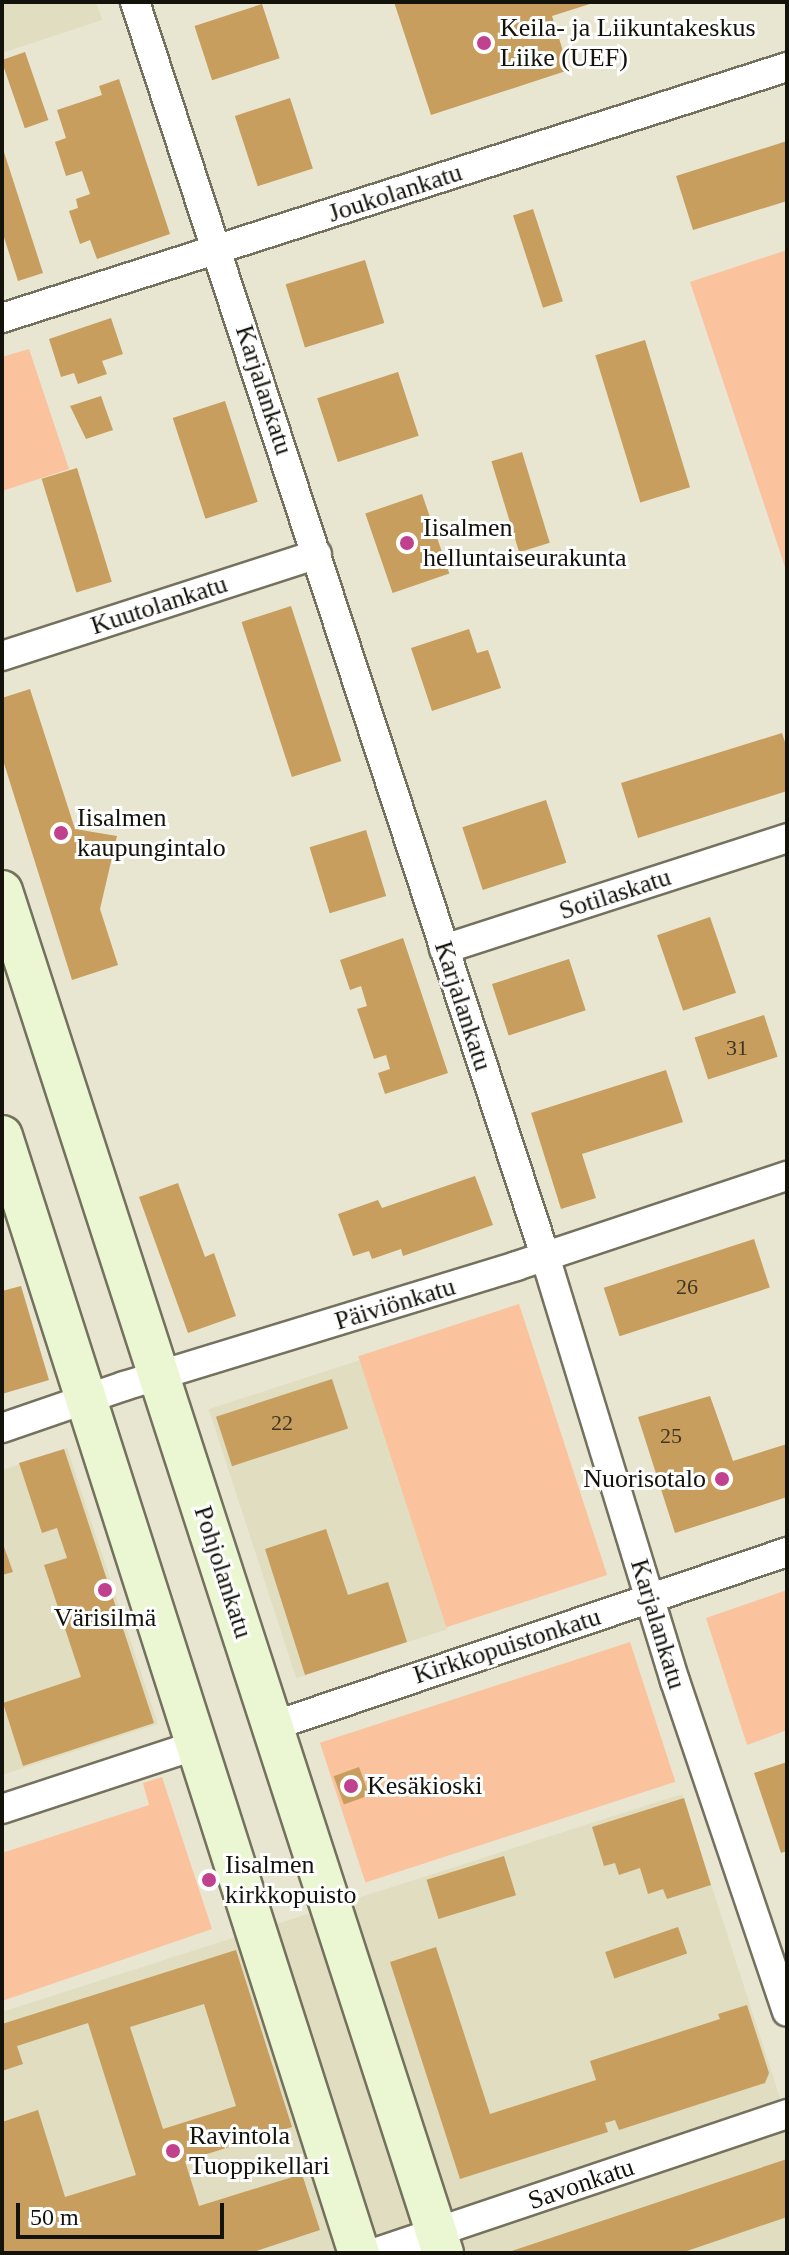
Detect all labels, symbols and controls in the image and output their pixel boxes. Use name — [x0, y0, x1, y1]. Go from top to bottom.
place label: Keila- ja Liikuntakeskus Liike (UEF) — [500, 12, 756, 74]
marker: Keila- ja Liikuntakeskus Liike (UEF) — [475, 34, 493, 52]
street label: Joukolankatu — [324, 157, 466, 229]
street label: Karjalankatu — [228, 321, 300, 459]
place label: Iisalmen helluntaiseurakunta — [423, 512, 627, 574]
marker: Iisalmen helluntaiseurakunta — [398, 534, 416, 552]
street label: Kuutolankatu — [87, 568, 231, 642]
place label: Iisalmen kaupungintalo — [77, 802, 226, 864]
marker: Iisalmen kaupungintalo — [52, 824, 70, 842]
street label: Sotilaskatu — [555, 861, 675, 927]
street label: Karjalankatu — [427, 937, 499, 1075]
house number: 31 — [726, 1035, 748, 1061]
street label: Päiviönkatu — [331, 1271, 459, 1337]
house number: 26 — [676, 1274, 698, 1300]
house number: 22 — [271, 1410, 293, 1436]
house number: 25 — [660, 1423, 682, 1449]
place label: Nuorisotalo — [583, 1463, 706, 1495]
marker: Nuorisotalo — [713, 1470, 731, 1488]
street label: Pohjolankatu — [187, 1502, 259, 1642]
street label: Karjalankatu — [623, 1555, 693, 1693]
marker: Värisilmä — [96, 1581, 114, 1599]
street label: Kirkkopuistonkatu — [409, 1601, 605, 1691]
place label: Värisilmä — [54, 1602, 156, 1634]
place label: Kesäkioski — [367, 1770, 483, 1802]
marker: Kesäkioski — [342, 1777, 360, 1795]
place label: Iisalmen kirkkopuisto — [225, 1849, 356, 1910]
marker: Iisalmen kirkkopuisto — [200, 1871, 218, 1889]
place label: Ravintola Tuoppikellari — [189, 2120, 330, 2182]
marker: Ravintola Tuoppikellari — [164, 2142, 182, 2160]
street label: Savonkatu — [524, 2151, 638, 2217]
scale bar — [20, 2187, 228, 2237]
text: 50 m — [30, 2204, 79, 2230]

